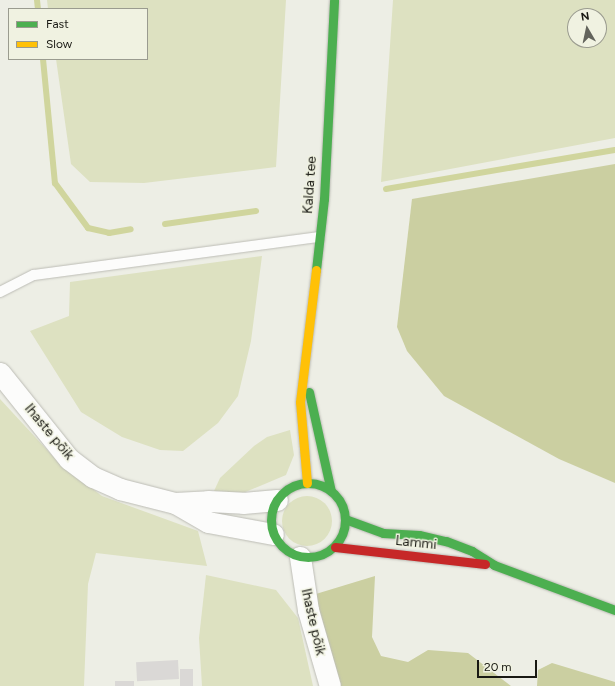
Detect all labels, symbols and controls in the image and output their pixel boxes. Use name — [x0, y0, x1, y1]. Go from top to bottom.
legend — [8, 8, 148, 60]
north arrow — [567, 8, 607, 48]
text: N — [580, 10, 590, 24]
text: Fast — [46, 17, 69, 31]
text: Slow — [46, 37, 72, 51]
street label: Kalda tee — [300, 155, 320, 215]
street label: Ihaste põik — [21, 401, 77, 463]
street label: Lammi — [394, 532, 438, 554]
street label: Ihaste põik — [297, 587, 329, 657]
scale bar — [479, 652, 539, 678]
text: 20 m — [484, 660, 512, 674]

